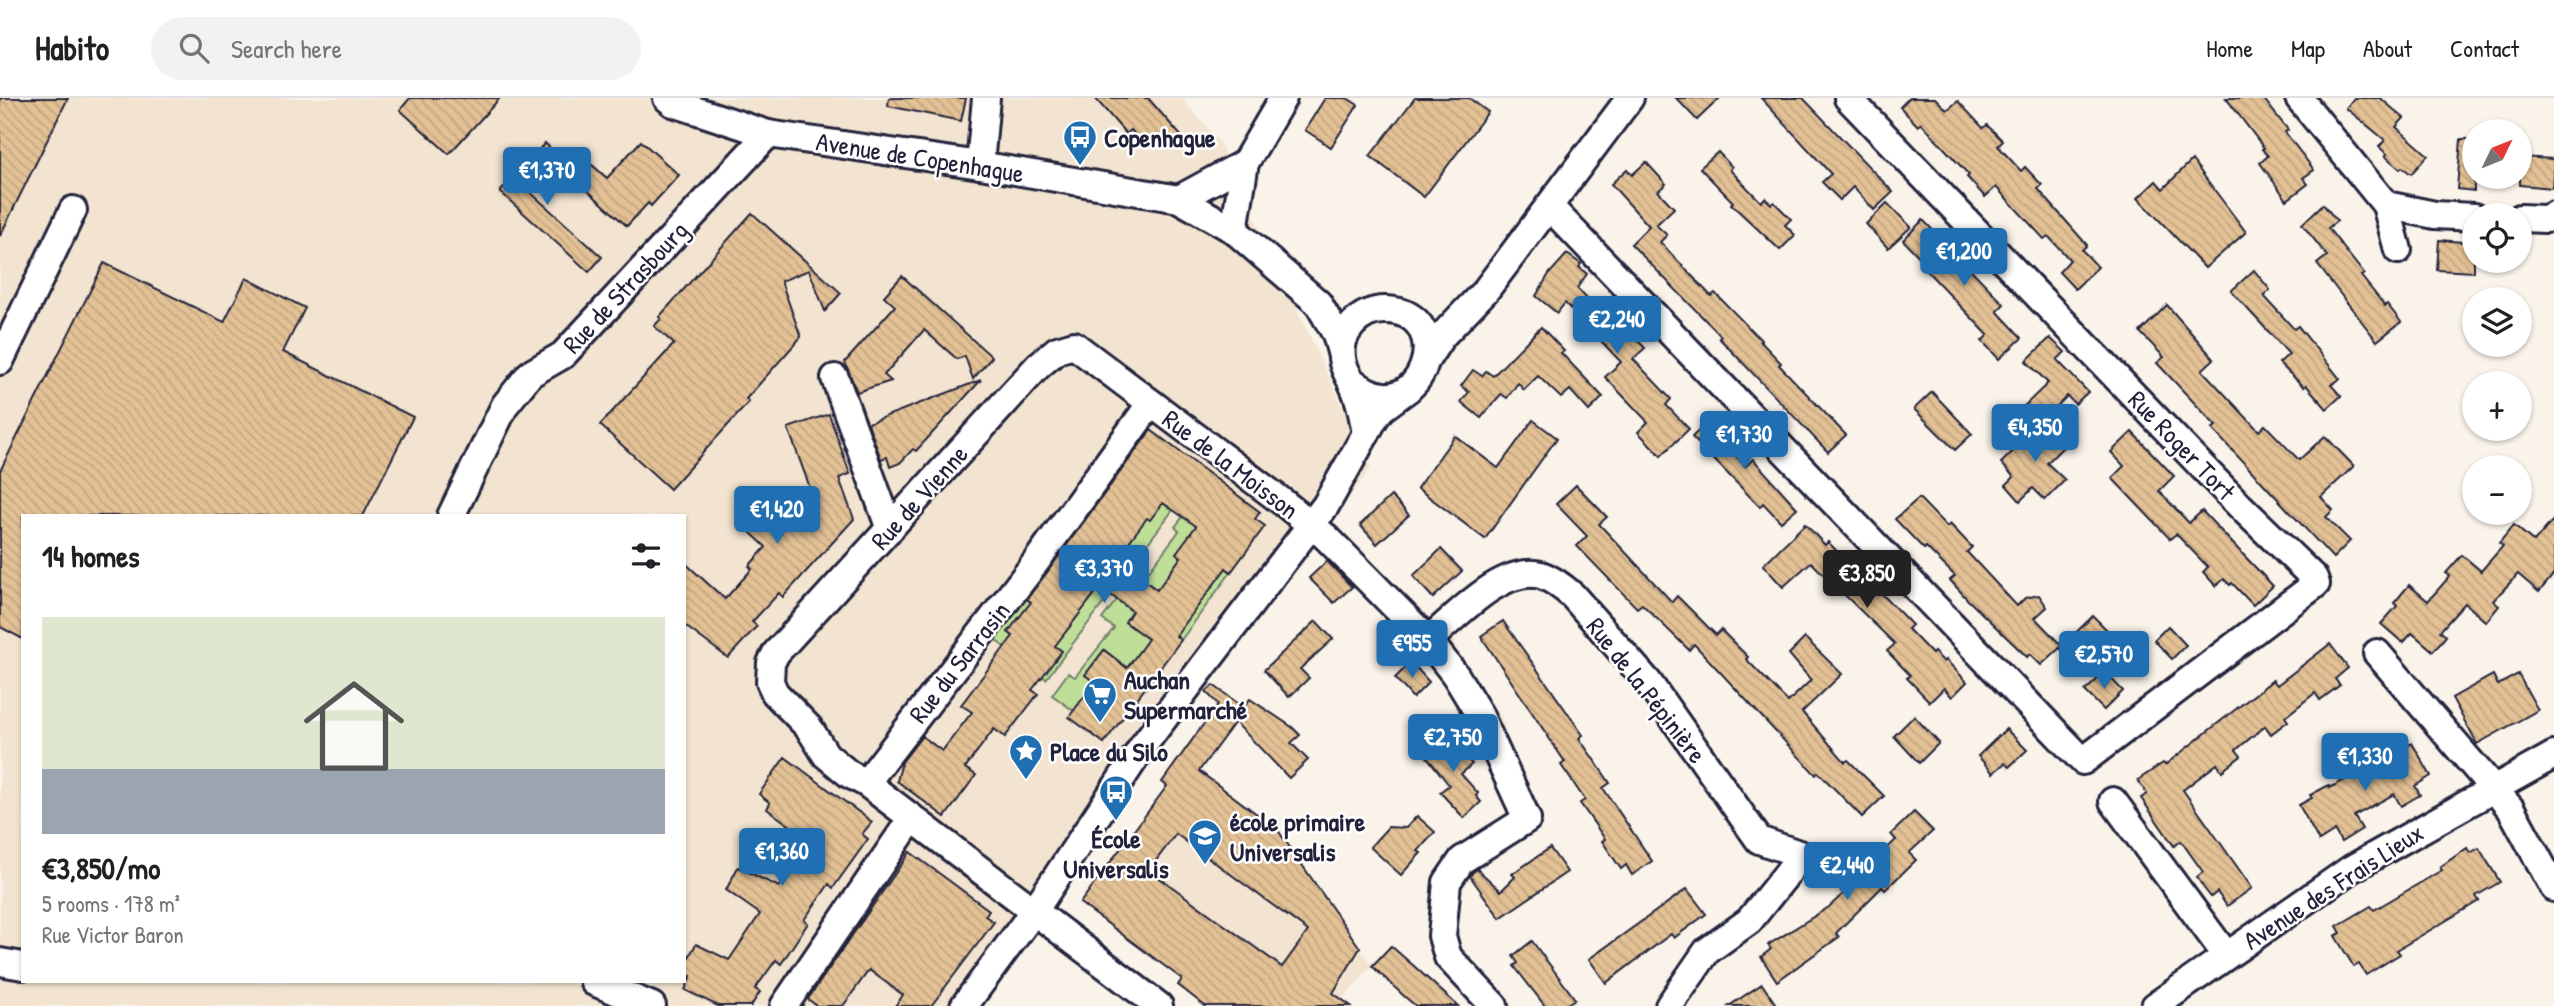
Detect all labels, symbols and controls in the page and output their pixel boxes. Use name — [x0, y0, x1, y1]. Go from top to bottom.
search box — [151, 17, 641, 80]
text: Habito — [35, 26, 109, 70]
icon: search — [175, 29, 213, 67]
text: Search here — [231, 31, 342, 66]
text: Home — [2206, 32, 2253, 64]
text: Map — [2291, 32, 2325, 64]
text: About — [2363, 32, 2412, 64]
text: Contact — [2450, 32, 2519, 64]
bus stop icon: Copenhague — [1061, 118, 1099, 167]
north arrow — [2462, 119, 2532, 189]
map controls — [2462, 119, 2532, 525]
place label: Copenhague — [1104, 120, 1216, 156]
street label: Avenue de Copenhague — [814, 123, 1026, 191]
pin: €1,370 — [490, 148, 604, 207]
text: €1,370 — [519, 154, 575, 185]
button: locate — [2462, 203, 2532, 273]
street label: Rue de Strasbourg — [554, 213, 696, 361]
pin: €1,200 — [1907, 228, 2021, 288]
text: €1,200 — [1936, 235, 1992, 266]
button: layers — [2462, 287, 2532, 357]
pin: €2,240 — [1560, 296, 1674, 356]
text: €2,240 — [1589, 303, 1645, 334]
button: + — [2462, 371, 2532, 441]
street label: Rue Roger Tort — [2121, 382, 2244, 508]
street label: Rue de la Moisson — [1156, 401, 1306, 527]
pin: €4,350 — [1978, 404, 2092, 464]
text: €4,350 — [2008, 411, 2062, 442]
pin: €1,730 — [1687, 412, 1801, 471]
text: €1,730 — [1716, 418, 1772, 449]
street label: Rue de Vienne — [863, 437, 975, 557]
button: − — [2462, 455, 2532, 525]
pin: €1,420 — [720, 486, 834, 546]
text: €1,420 — [750, 493, 804, 524]
text: 14 homes — [42, 536, 140, 576]
icon: filters — [627, 537, 665, 575]
pin: €3,370 — [1047, 546, 1161, 605]
pin: €3,850 — [1810, 550, 1924, 610]
text: €3,370 — [1075, 552, 1133, 583]
text: €3,850 — [1839, 557, 1895, 588]
street label: Rue du Sarrasin — [901, 594, 1017, 730]
street label: Rue de la Pépinière — [1579, 610, 1715, 770]
pin: €955 — [1371, 620, 1453, 680]
text: €955 — [1393, 627, 1431, 658]
pin: €2,570 — [2047, 632, 2161, 691]
text: €2,570 — [2075, 638, 2133, 669]
place label: Auchan Supermarché — [1124, 662, 1248, 728]
icon: home — [291, 663, 417, 789]
supermarket icon: Auchan Supermarché — [1081, 675, 1119, 724]
pin: €2,750 — [1396, 714, 1510, 774]
text: €2,750 — [1424, 721, 1482, 752]
place icon: Place du Silo — [1007, 732, 1045, 781]
place label: Place du Silo — [1050, 734, 1168, 769]
pin: €1,330 — [2308, 734, 2422, 793]
text: €1,330 — [2338, 740, 2392, 771]
bus stop icon: École Universalis — [1097, 773, 1135, 822]
place label: école primaire Universalis — [1230, 804, 1366, 869]
street label: Avenue des Frais Lieux — [2236, 815, 2430, 957]
school or university icon: école primaire Universalis — [1186, 817, 1224, 866]
place label: École Universalis — [1063, 821, 1169, 886]
pin: €1,360 — [725, 828, 839, 888]
text: €1,360 — [755, 835, 809, 866]
pin: €2,440 — [1790, 842, 1904, 902]
text: €3,850/mo — [42, 848, 160, 888]
text: €2,440 — [1820, 849, 1874, 880]
text: 5 rooms · 178 m² — [42, 888, 180, 919]
text: Rue Victor Baron — [42, 919, 184, 950]

